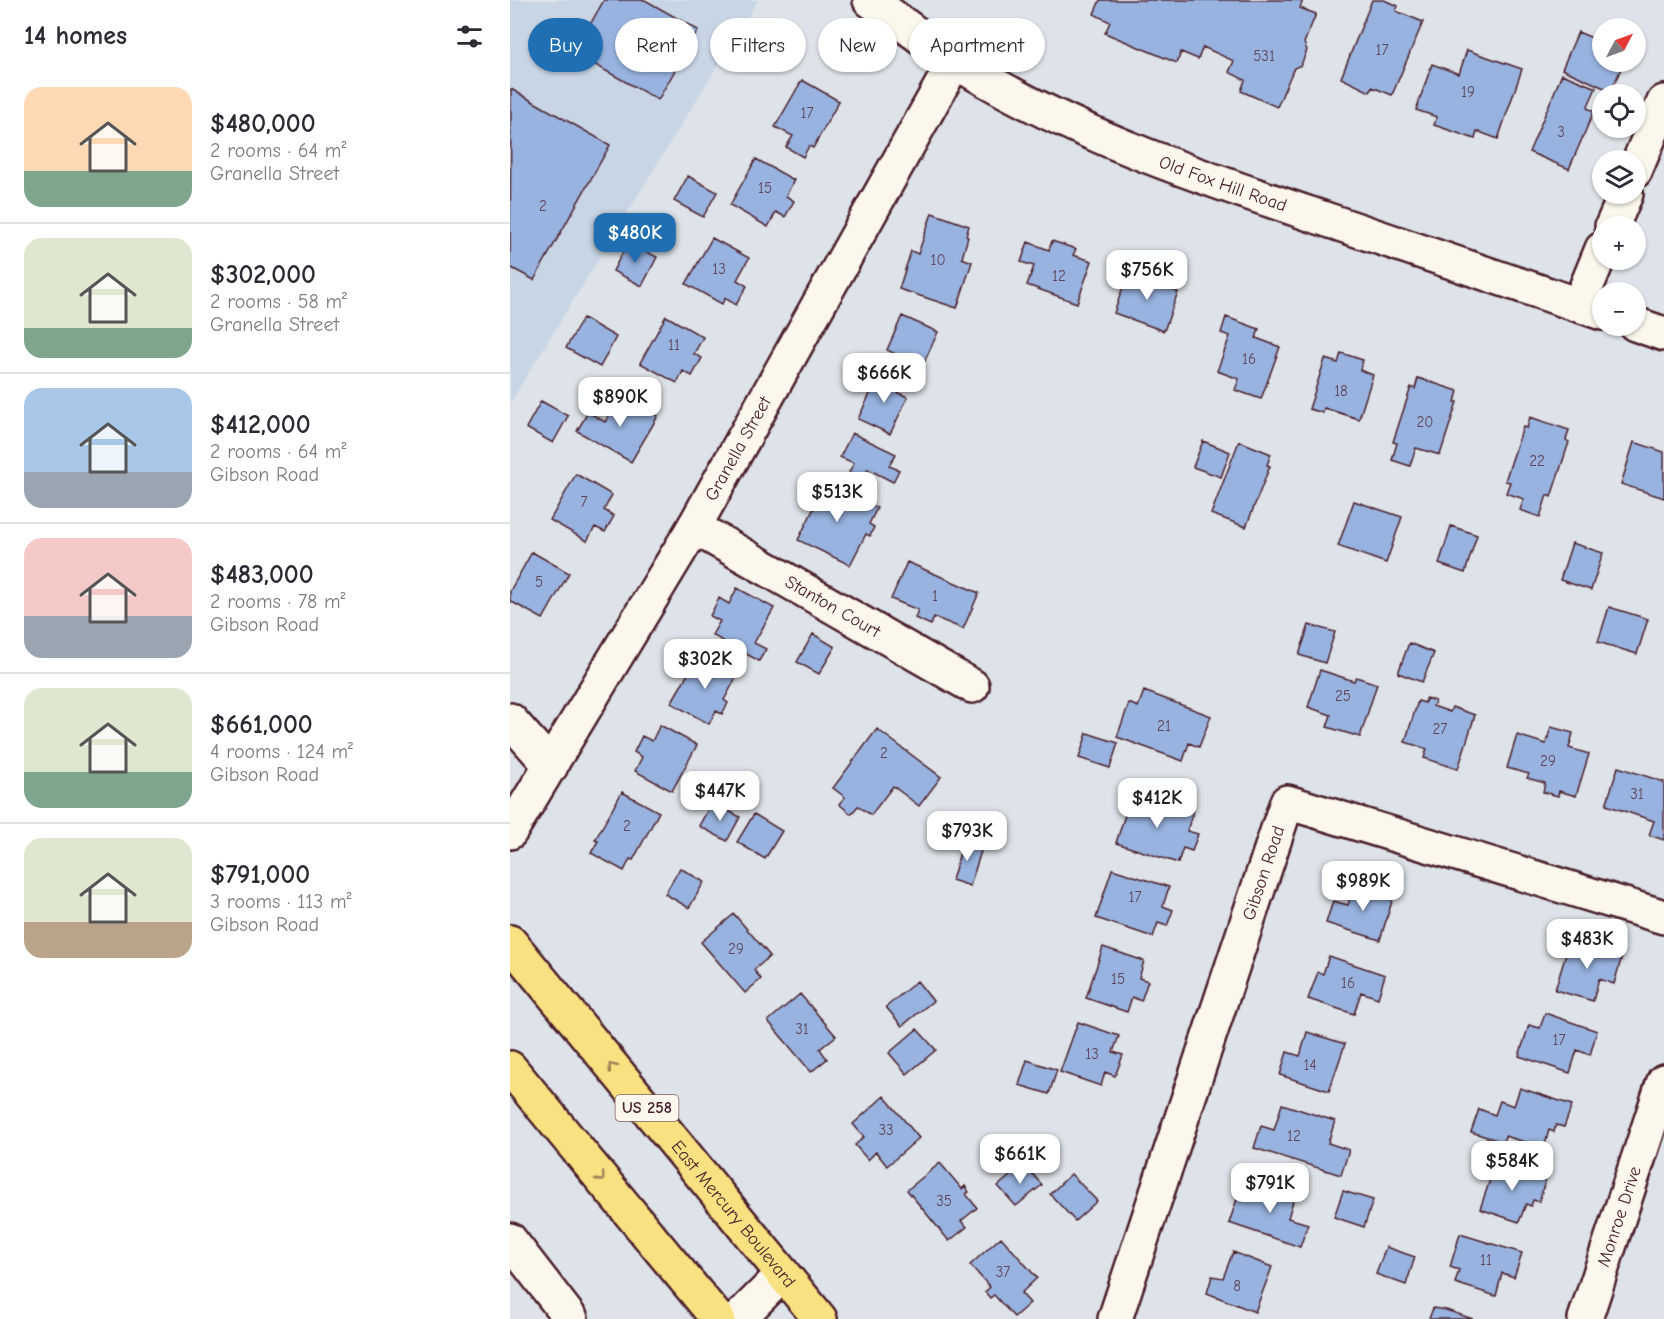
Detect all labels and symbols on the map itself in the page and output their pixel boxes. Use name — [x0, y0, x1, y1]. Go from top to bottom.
north arrow — [1592, 18, 1646, 72]
house number: 17 — [1375, 41, 1389, 59]
house number: 531 — [1253, 47, 1275, 65]
house number: 19 — [1461, 83, 1475, 101]
house number: 17 — [800, 104, 814, 122]
house number: 3 — [1557, 123, 1565, 141]
street label: Old Fox Hill Road — [1156, 151, 1290, 216]
house number: 15 — [758, 179, 772, 197]
house number: 2 — [539, 197, 547, 215]
pin: $480K — [593, 213, 677, 264]
pin: $756K — [1105, 250, 1189, 301]
house number: 10 — [930, 251, 946, 269]
house number: 13 — [712, 260, 726, 278]
house number: 12 — [1052, 267, 1066, 285]
house number: 11 — [668, 336, 680, 354]
house number: 16 — [1242, 350, 1256, 368]
pin: $666K — [842, 353, 926, 404]
pin: $890K — [578, 377, 662, 428]
house number: 18 — [1334, 382, 1348, 400]
street label: Granella Street — [700, 392, 776, 505]
house number: 20 — [1417, 413, 1433, 431]
house number: 22 — [1529, 452, 1545, 470]
pin: $513K — [795, 472, 879, 523]
house number: 7 — [580, 493, 588, 511]
street label: Stanton Court — [782, 571, 885, 642]
house number: 5 — [535, 573, 543, 591]
house number: 1 — [932, 587, 938, 605]
pin: $302K — [663, 639, 747, 690]
house number: 25 — [1335, 687, 1351, 705]
house number: 21 — [1157, 717, 1171, 735]
house number: 27 — [1433, 720, 1447, 738]
house number: 2 — [880, 744, 888, 762]
house number: 29 — [1540, 752, 1556, 770]
pin: $447K — [678, 771, 762, 822]
pin: $412K — [1115, 778, 1199, 829]
house number: 31 — [1630, 785, 1644, 803]
pin: $793K — [925, 811, 1009, 862]
house number: 2 — [623, 817, 631, 835]
street label: Gibson Road — [1238, 823, 1289, 923]
pin: $989K — [1321, 861, 1405, 912]
house number: 17 — [1128, 888, 1142, 906]
pin: $483K — [1545, 919, 1629, 970]
house number: 29 — [728, 940, 744, 958]
house number: 15 — [1111, 970, 1125, 988]
house number: 16 — [1341, 974, 1355, 992]
house number: 31 — [795, 1020, 809, 1038]
house number: 17 — [1552, 1031, 1566, 1049]
house number: 13 — [1085, 1045, 1099, 1063]
house number: 14 — [1303, 1056, 1317, 1074]
one-way arrow — [609, 1063, 620, 1074]
road number: US 258 — [616, 1095, 678, 1121]
house number: 33 — [878, 1121, 894, 1139]
house number: 12 — [1287, 1127, 1301, 1145]
pin: $661K — [978, 1134, 1062, 1185]
street label: East Mercury Boulevard — [667, 1136, 800, 1292]
pin: $584K — [1470, 1141, 1554, 1192]
pin: $791K — [1228, 1163, 1312, 1214]
street label: Monroe Drive — [1593, 1163, 1645, 1270]
one-way arrow — [594, 1171, 605, 1182]
house number: 35 — [936, 1192, 952, 1210]
house number: 11 — [1480, 1251, 1492, 1269]
house number: 37 — [996, 1263, 1010, 1281]
house number: 8 — [1233, 1277, 1241, 1295]

